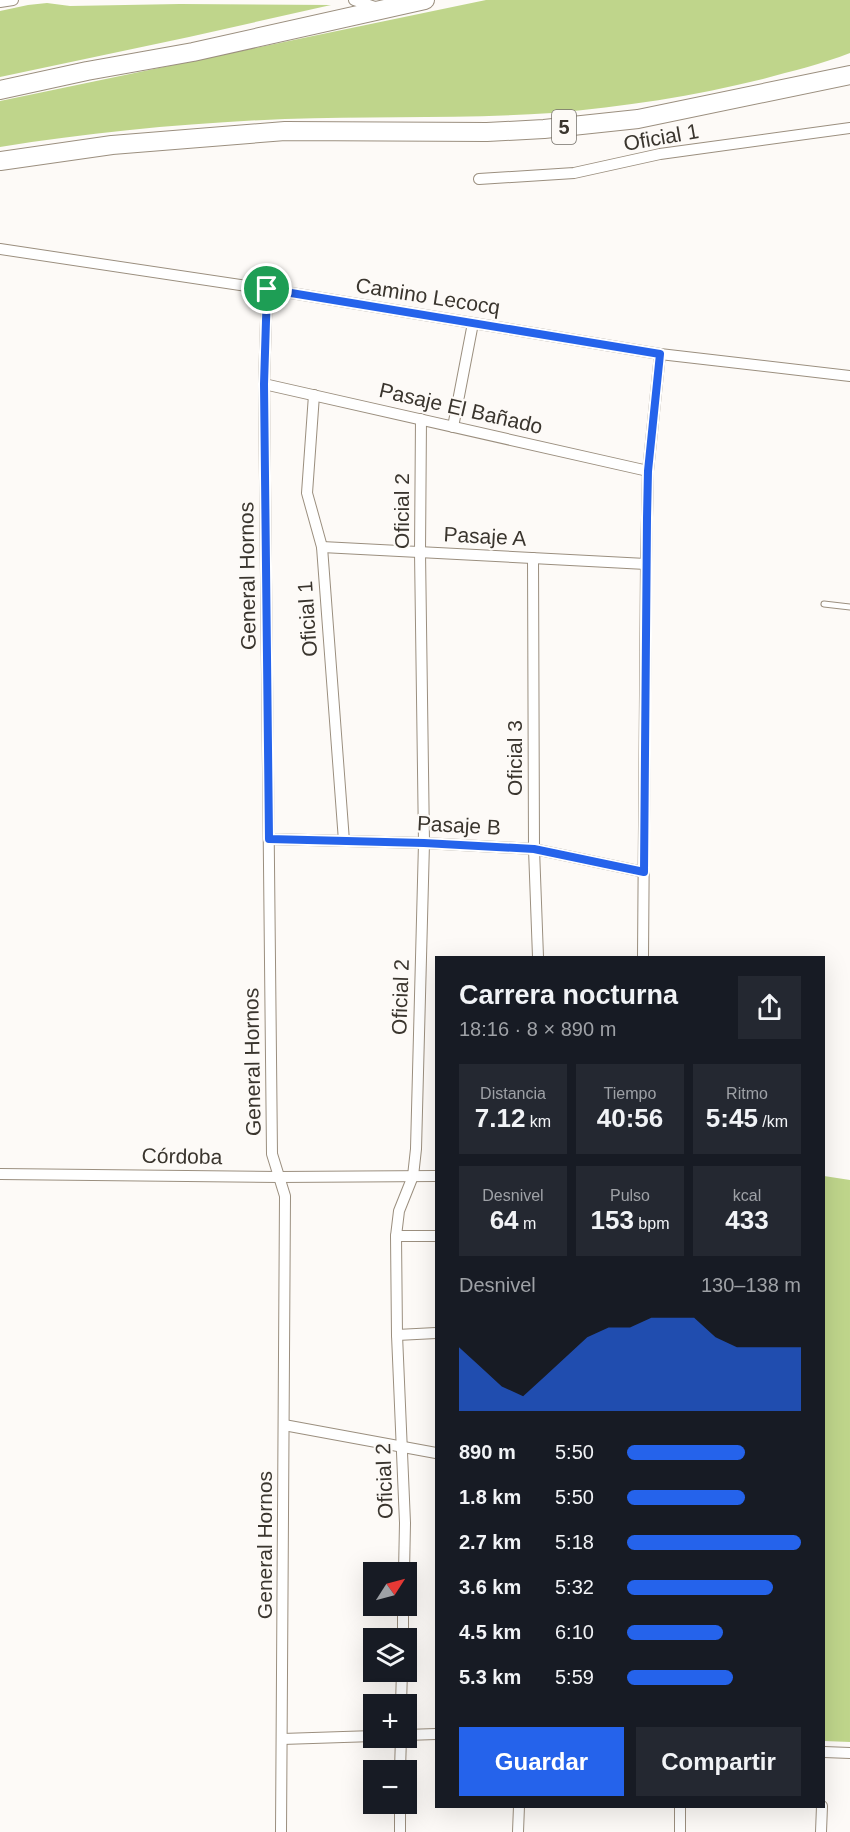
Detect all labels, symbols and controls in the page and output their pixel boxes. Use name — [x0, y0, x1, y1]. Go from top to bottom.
road number: 5 — [552, 110, 576, 144]
street label: Oficial 1 — [622, 119, 700, 155]
pin — [241, 263, 292, 314]
icon: arrive — [250, 272, 283, 305]
street label: Camino Lecocq — [354, 273, 502, 319]
street label: Pasaje El Bañado — [377, 378, 545, 438]
street label: Oficial 2 — [390, 473, 413, 549]
street label: General Hornos — [234, 502, 260, 650]
street label: Pasaje A — [443, 522, 527, 550]
street label: Oficial 1 — [293, 580, 321, 658]
street label: Oficial 3 — [503, 720, 526, 796]
street label: Pasaje B — [416, 811, 502, 839]
street label: Oficial 2 — [387, 959, 413, 1035]
button: share — [738, 976, 801, 1039]
text: Carrera nocturna — [459, 980, 678, 1010]
street label: General Hornos — [239, 988, 265, 1136]
text: 18:16 · 8 × 890 m — [459, 1018, 616, 1040]
text: Distancia — [480, 1085, 546, 1102]
text: Tiempo — [604, 1085, 656, 1102]
text: Ritmo — [726, 1085, 768, 1102]
text: 7.12 — [475, 1103, 525, 1133]
text: 40:56 — [597, 1103, 663, 1133]
text: 5:45 — [706, 1103, 758, 1133]
text: km — [525, 1113, 551, 1130]
text: /km — [758, 1113, 788, 1130]
street label: Córdoba — [142, 1144, 223, 1168]
text: Desnivel — [482, 1187, 544, 1204]
text: Pulso — [610, 1187, 650, 1204]
text: kcal — [733, 1187, 761, 1204]
text: 64 — [490, 1205, 519, 1235]
text: 153 — [591, 1205, 634, 1235]
text: 433 — [725, 1205, 769, 1235]
text: m — [519, 1215, 536, 1232]
text: bpm — [634, 1215, 669, 1232]
text: Desnivel — [459, 1274, 536, 1296]
text: 130–138 m — [701, 1274, 801, 1296]
text: 890 m — [459, 1441, 516, 1463]
text: 5:50 — [555, 1441, 594, 1463]
street label: Oficial 2 — [371, 1443, 397, 1519]
street label: General Hornos — [253, 1471, 276, 1619]
text: 1.8 km — [459, 1486, 521, 1508]
text: 5:50 — [555, 1486, 594, 1508]
text: 2.7 km — [459, 1531, 521, 1553]
text: 5:18 — [555, 1531, 594, 1553]
north arrow — [363, 1562, 417, 1616]
map controls — [363, 1562, 417, 1814]
text: 3.6 km — [459, 1576, 521, 1598]
text: 5:32 — [555, 1576, 594, 1598]
text: 4.5 km — [459, 1621, 521, 1643]
text: 6:10 — [555, 1621, 594, 1643]
button: layers — [363, 1628, 417, 1682]
text: 5.3 km — [459, 1666, 521, 1688]
text: 5:59 — [555, 1666, 594, 1688]
button: + — [363, 1694, 417, 1748]
button: Guardar — [459, 1727, 624, 1796]
button: Compartir — [636, 1727, 801, 1796]
button: − — [363, 1760, 417, 1814]

